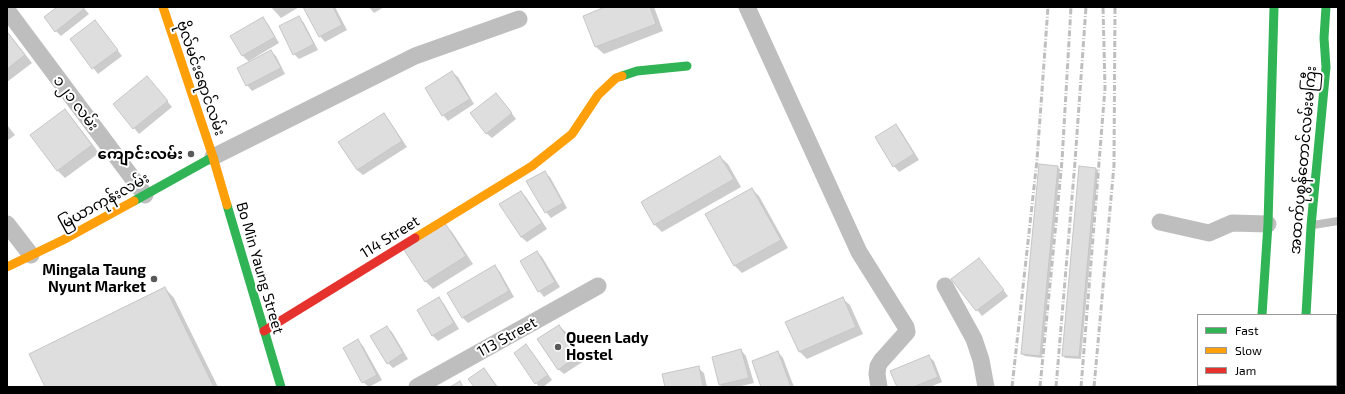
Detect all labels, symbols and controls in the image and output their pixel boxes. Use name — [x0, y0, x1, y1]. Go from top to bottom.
street label: ဗိုလ်မင်းရောင်လမ်း — [173, 18, 229, 138]
street label: အထက်ပုစွန်တောင်လမ်းမကြီး — [1286, 65, 1320, 255]
street label: ၁၂၁ လမ်း — [49, 72, 103, 134]
place label: ကျောင်းလမ်း — [98, 145, 183, 163]
marker: ကျောင်းလမ်း — [186, 149, 196, 159]
street label: မြယာကုန်းလမ်း — [56, 169, 152, 233]
street label: Bo Min Yaung Street — [233, 200, 287, 336]
street label: 114 Street — [357, 212, 423, 262]
place label: Mingala Taung Nyunt Market — [42, 261, 146, 296]
marker: Mingala Taung Nyunt Market — [149, 274, 159, 284]
street label: 113 Street — [474, 313, 540, 361]
legend — [1197, 314, 1337, 386]
text: Fast — [1235, 323, 1258, 337]
place label: Queen Lady Hostel — [566, 329, 648, 364]
marker: Queen Lady Hostel — [553, 342, 563, 352]
text: Slow — [1235, 343, 1262, 357]
text: Jam — [1235, 363, 1256, 377]

